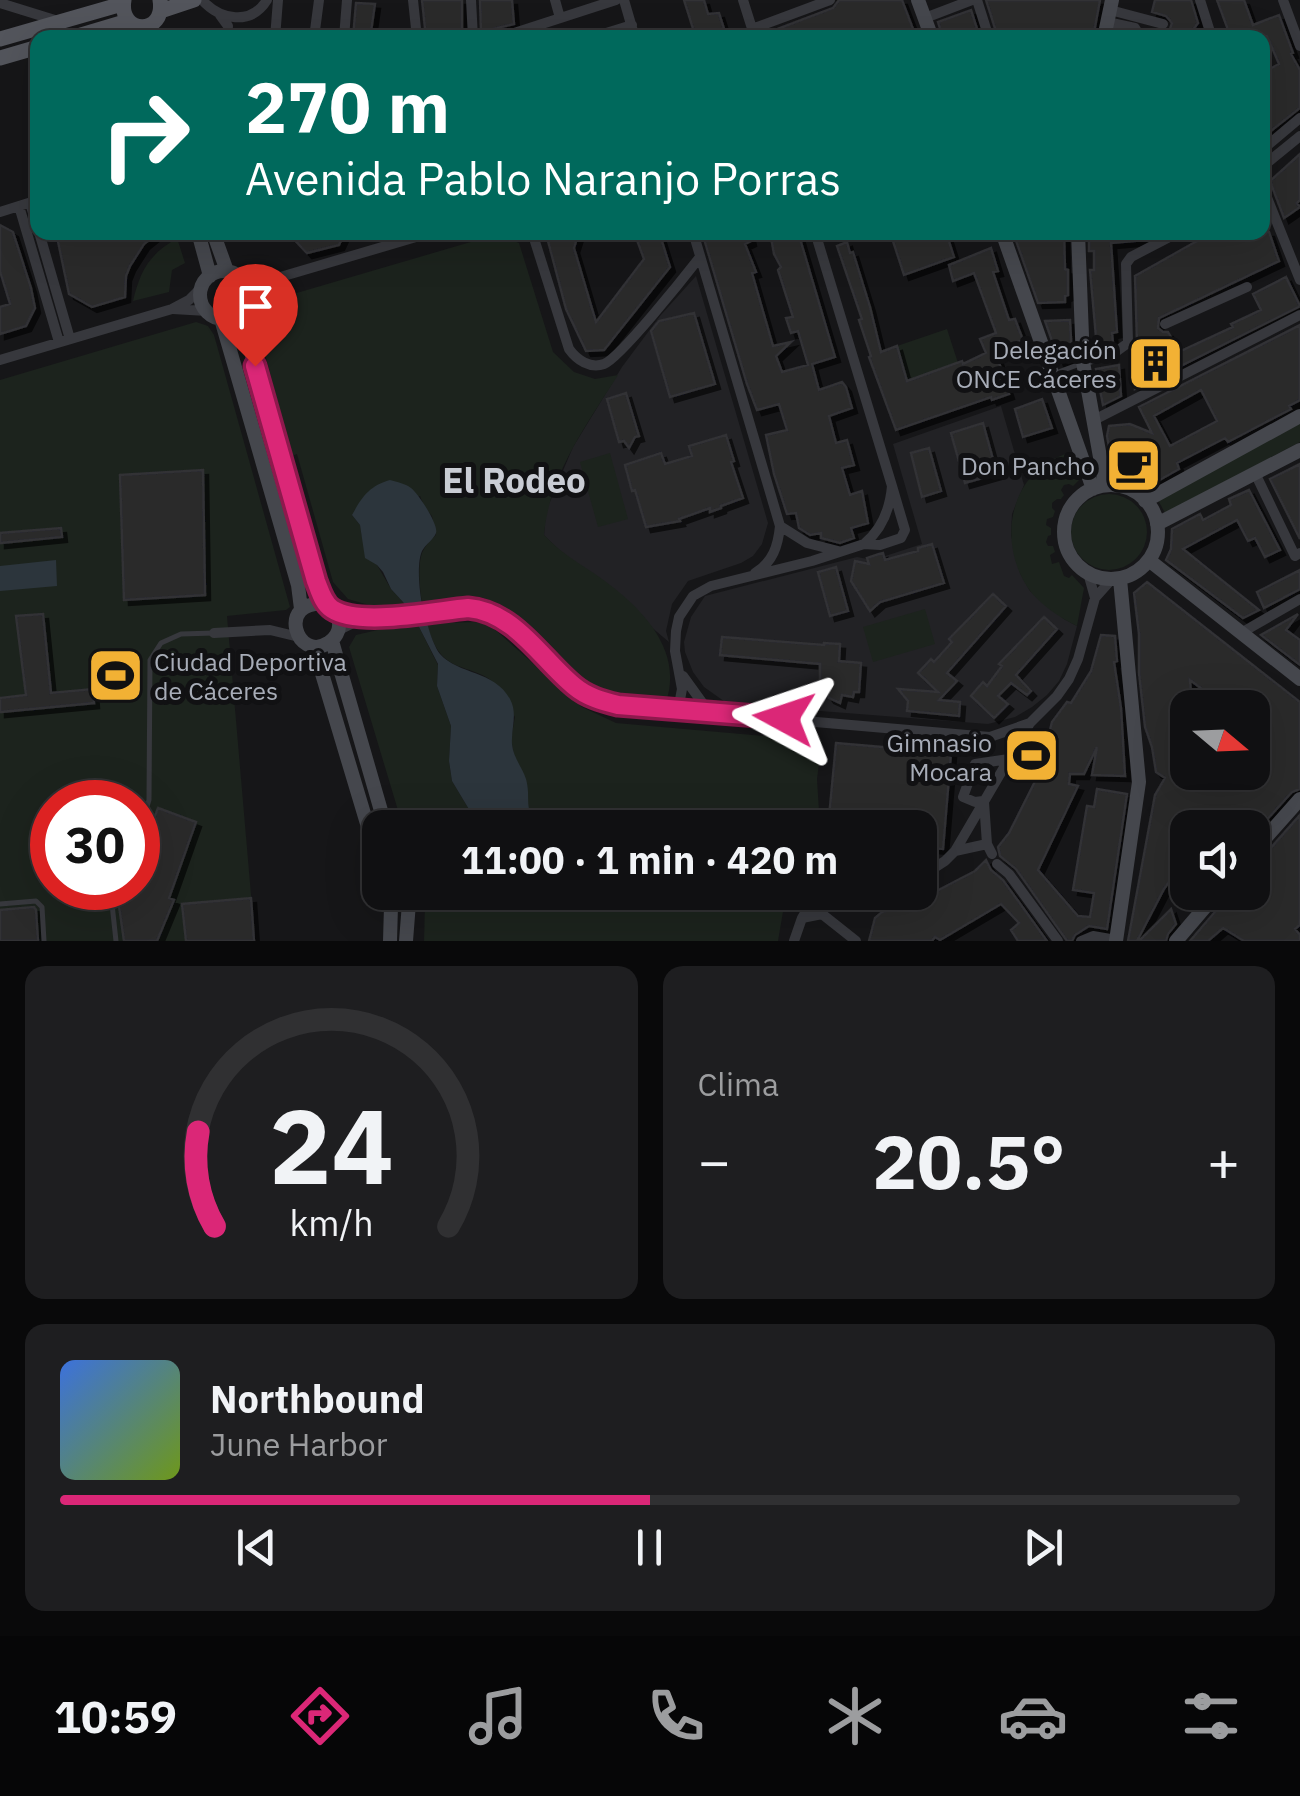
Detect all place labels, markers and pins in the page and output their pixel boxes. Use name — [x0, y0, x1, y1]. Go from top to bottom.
pin — [213, 264, 298, 367]
place label: Delegación ONCE Cáceres — [956, 333, 1117, 395]
building icon: Delegación ONCE Cáceres — [1126, 333, 1186, 393]
cafe icon: Don Pancho — [1104, 435, 1164, 495]
place label: Don Pancho — [961, 449, 1095, 482]
sports icon: Ciudad Deportiva de Cáceres — [85, 645, 145, 705]
place label: Ciudad Deportiva de Cáceres — [154, 645, 347, 707]
place label: Gimnasio Mocara — [887, 726, 992, 788]
sports icon: Gimnasio Mocara — [1001, 726, 1061, 786]

